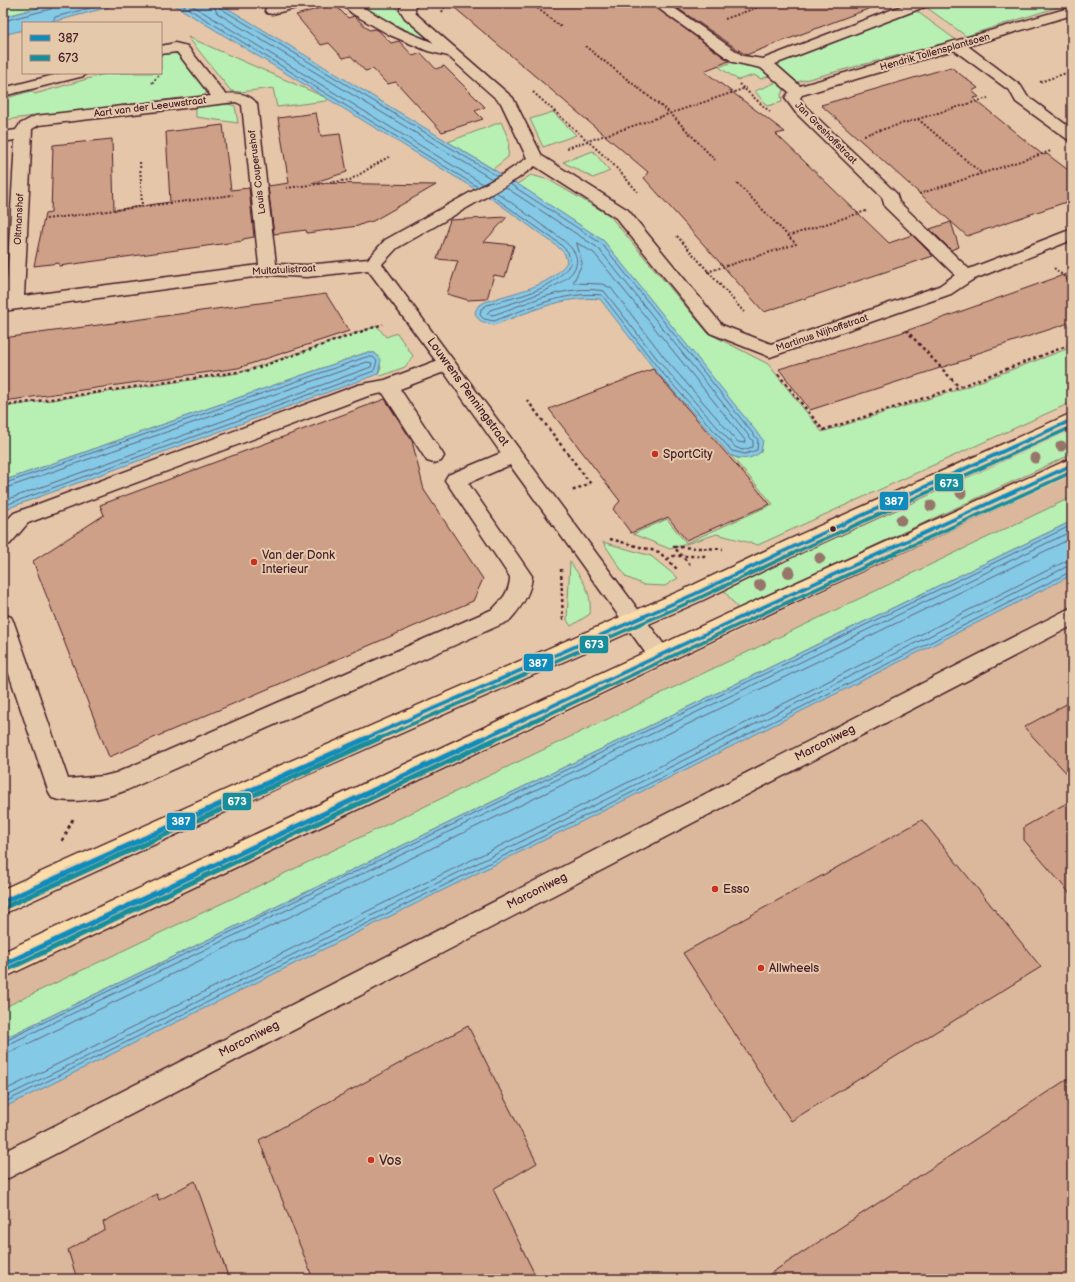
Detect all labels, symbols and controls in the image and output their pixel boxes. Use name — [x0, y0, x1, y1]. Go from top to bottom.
legend — [22, 22, 162, 74]
street label: Hendrik Tollensplantsoen — [879, 30, 992, 73]
text: 387 — [58, 31, 78, 46]
text: 673 — [58, 51, 79, 66]
street label: Aart van der Leeuwstraat — [93, 94, 207, 120]
street label: Jan Greshoffstraat — [792, 99, 860, 167]
street label: Louis Couperushof — [246, 129, 268, 215]
street label: Oltmanshof — [12, 193, 26, 245]
street label: Multatulistraat — [252, 262, 316, 278]
street label: Martinus Nijhoffstraat — [774, 312, 870, 354]
street label: Louwrens Penningstraat — [424, 335, 513, 449]
place label: SportCity — [663, 447, 713, 462]
marker: SportCity — [650, 449, 660, 459]
line badge: 673 — [934, 473, 964, 492]
text: 673 — [939, 477, 959, 490]
line badge: 387 — [879, 491, 909, 511]
text: 387 — [884, 495, 904, 508]
unlabelled marker — [828, 524, 838, 534]
place label: Van der Donk Interieur — [262, 548, 335, 577]
marker: Van der Donk Interieur — [249, 557, 259, 567]
line badge: 673 — [579, 635, 609, 654]
text: 673 — [584, 638, 604, 651]
line badge: 387 — [523, 653, 554, 672]
text: 387 — [528, 657, 548, 670]
street label: Marconiweg — [792, 721, 858, 765]
line badge: 673 — [222, 792, 252, 811]
text: 673 — [227, 795, 247, 808]
line badge: 387 — [166, 812, 196, 831]
text: 387 — [171, 815, 191, 828]
street label: Marconiweg — [504, 869, 570, 913]
place label: Esso — [723, 882, 750, 897]
marker: Esso — [710, 884, 720, 894]
place label: Allwheels — [769, 961, 819, 976]
marker: Allwheels — [756, 963, 766, 973]
street label: Marconiweg — [216, 1017, 282, 1061]
place label: Vos — [379, 1152, 402, 1169]
marker: Vos — [366, 1155, 376, 1165]

